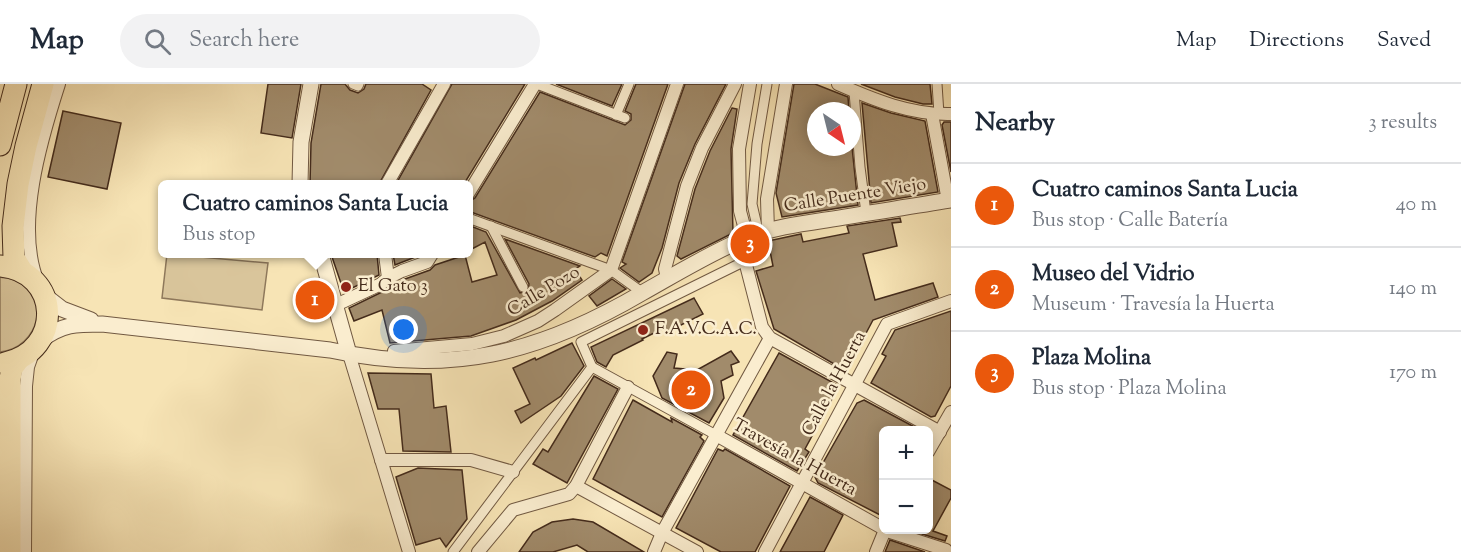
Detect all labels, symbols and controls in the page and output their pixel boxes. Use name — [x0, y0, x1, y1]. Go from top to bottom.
search box — [120, 14, 540, 68]
text: Map — [30, 21, 84, 61]
icon: search — [141, 25, 174, 58]
text: Search here — [189, 25, 299, 57]
text: Map — [1176, 26, 1216, 56]
text: Directions — [1249, 26, 1344, 56]
text: Saved — [1377, 26, 1431, 56]
north arrow — [807, 102, 861, 156]
text: Nearby — [975, 105, 1055, 142]
text: 3 results — [1368, 109, 1437, 138]
street label: Calle Puente Viejo — [782, 172, 928, 220]
text: Cuatro caminos Santa Lucia — [1032, 175, 1298, 207]
popup — [158, 180, 473, 258]
text: Cuatro caminos Santa Lucia — [183, 189, 448, 221]
text: 1 — [991, 191, 998, 220]
text: 40 m — [1396, 191, 1437, 220]
text: Bus stop · Calle Batería — [1032, 207, 1228, 236]
text: Bus stop — [183, 221, 255, 250]
pin: 3 — [730, 222, 770, 266]
text: Museo del Vidrio — [1032, 259, 1195, 291]
street label: Calle Pozo — [503, 260, 585, 324]
place label: El Gato 3 — [358, 274, 428, 300]
text: 2 — [990, 275, 999, 304]
text: 140 m — [1389, 275, 1437, 304]
pin: 1 — [296, 278, 334, 322]
marker: El Gato 3 — [339, 280, 353, 294]
text: Museum · Travesía la Huerta — [1032, 291, 1275, 320]
your location — [389, 315, 418, 344]
place label: F.A.V.C.A.C. — [655, 317, 757, 343]
marker: F.A.V.C.A.C. — [636, 323, 650, 337]
street label: Calle la Huerta — [796, 327, 874, 441]
text: Plaza Molina — [1032, 343, 1151, 375]
text: 3 — [990, 359, 999, 388]
text: 170 m — [1389, 359, 1437, 388]
pin: 2 — [672, 368, 710, 412]
text: Bus stop · Plaza Molina — [1032, 375, 1227, 404]
street label: Travesía la Huerta — [727, 413, 861, 503]
map controls — [879, 426, 933, 534]
button: + — [879, 426, 933, 480]
button: − — [879, 480, 933, 534]

